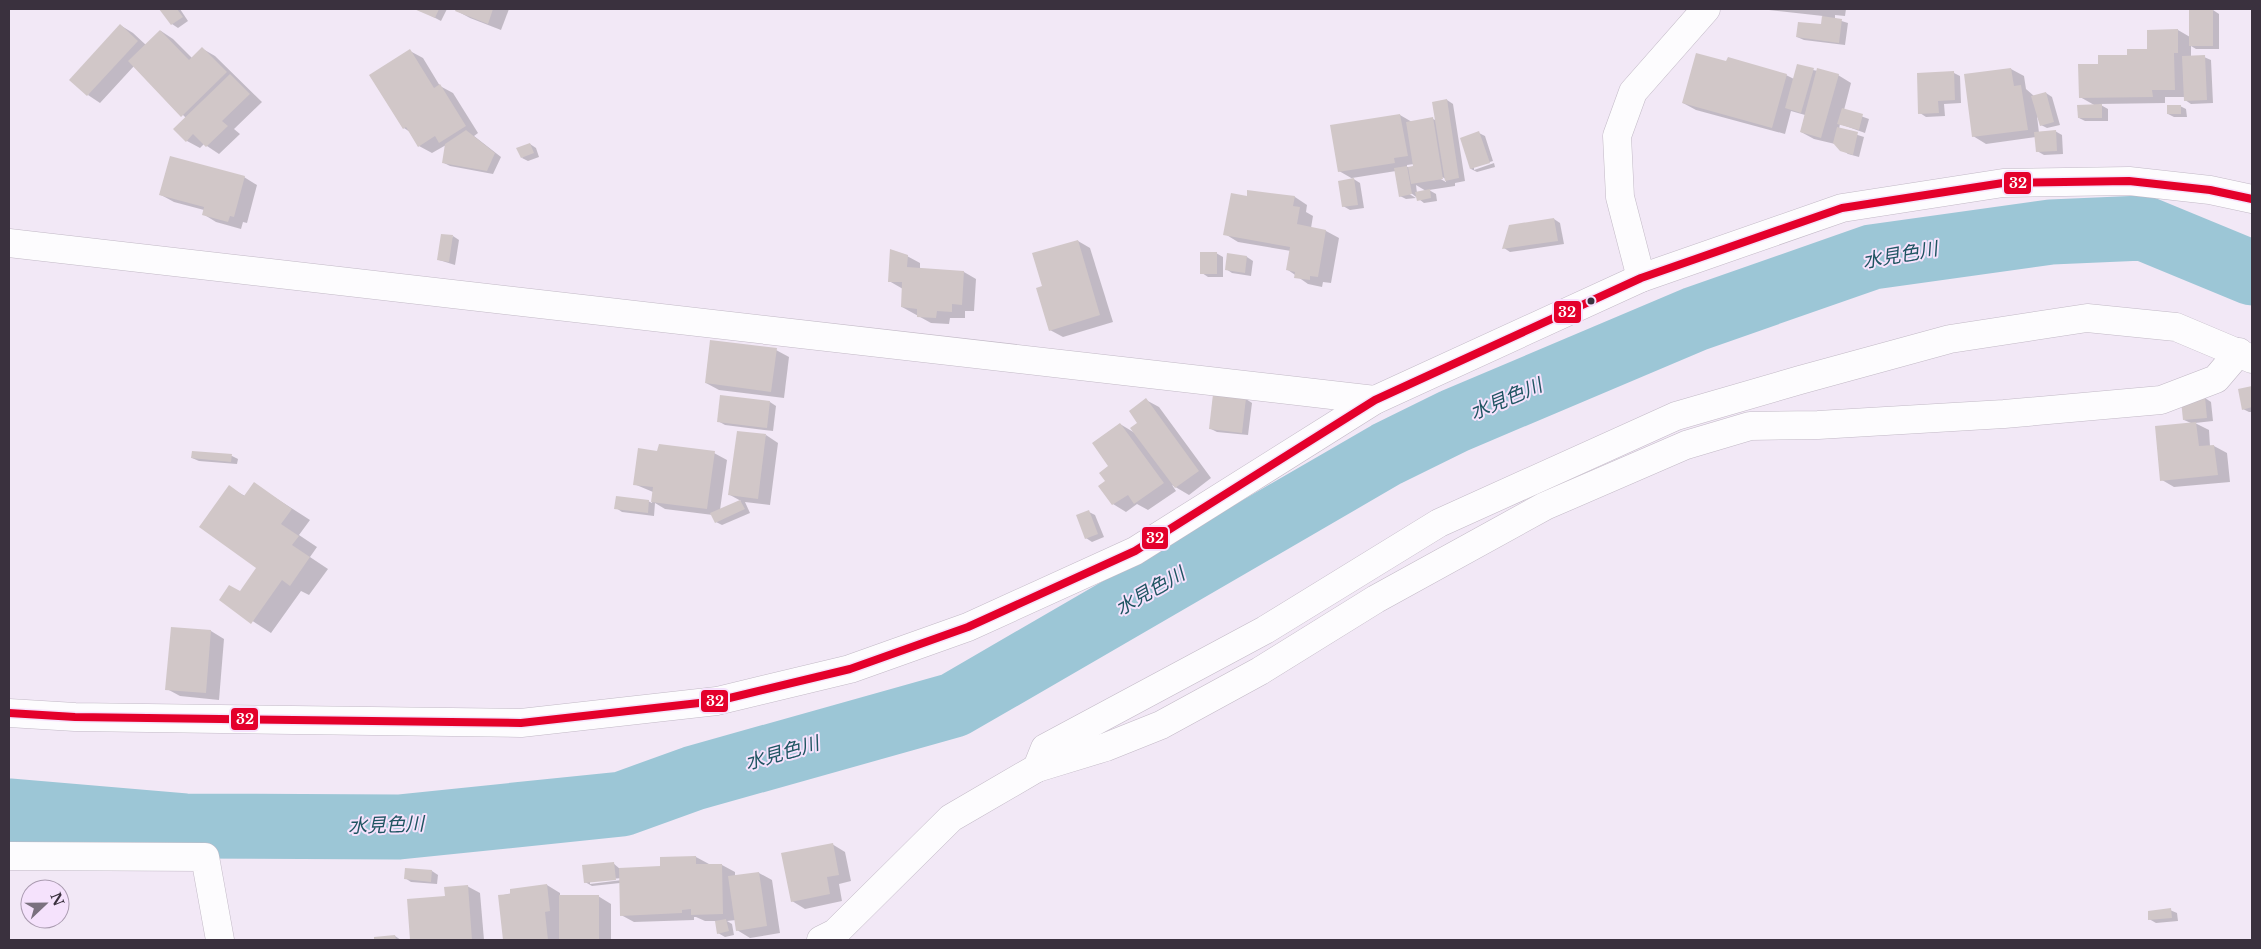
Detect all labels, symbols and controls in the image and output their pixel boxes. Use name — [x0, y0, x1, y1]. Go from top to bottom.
line badge: 32 — [2003, 171, 2032, 195]
text: 32 — [2009, 174, 2027, 192]
water label: 水見色川 — [1861, 237, 1941, 273]
unlabelled marker — [1586, 296, 1596, 306]
line badge: 32 — [1553, 300, 1582, 324]
text: 32 — [1558, 303, 1576, 321]
water label: 水見色川 — [1467, 373, 1547, 424]
line badge: 32 — [1141, 526, 1169, 550]
text: 32 — [1146, 529, 1164, 547]
water label: 水見色川 — [1111, 561, 1190, 620]
line badge: 32 — [700, 689, 729, 713]
text: 32 — [706, 692, 724, 710]
line badge: 32 — [230, 707, 259, 731]
text: 32 — [236, 710, 254, 728]
water label: 水見色川 — [742, 731, 824, 775]
water label: 水見色川 — [348, 812, 426, 838]
north arrow — [20, 879, 70, 929]
text: N — [46, 890, 68, 909]

